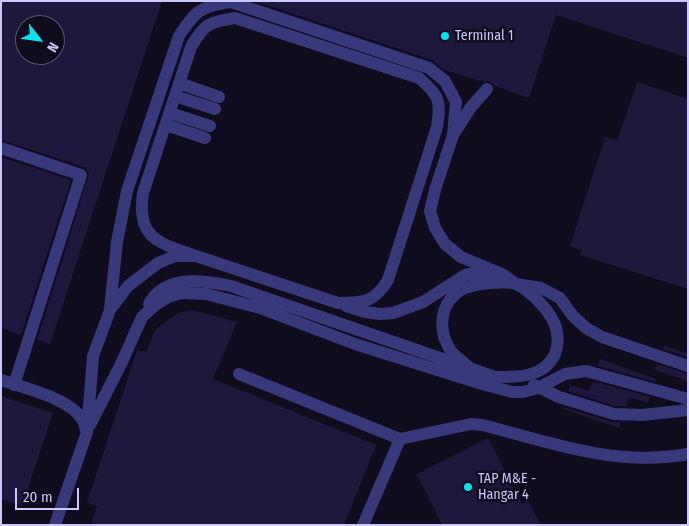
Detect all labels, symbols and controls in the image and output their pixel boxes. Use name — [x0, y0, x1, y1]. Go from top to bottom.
north arrow — [15, 15, 65, 65]
place label: Terminal 1 — [455, 28, 513, 44]
marker: Terminal 1 — [439, 30, 451, 42]
text: N — [43, 39, 62, 55]
place label: TAP M&E - Hangar 4 — [478, 471, 536, 504]
scale bar — [18, 478, 81, 510]
marker: TAP M&E - Hangar 4 — [462, 481, 474, 493]
text: 20 m — [23, 488, 53, 506]

